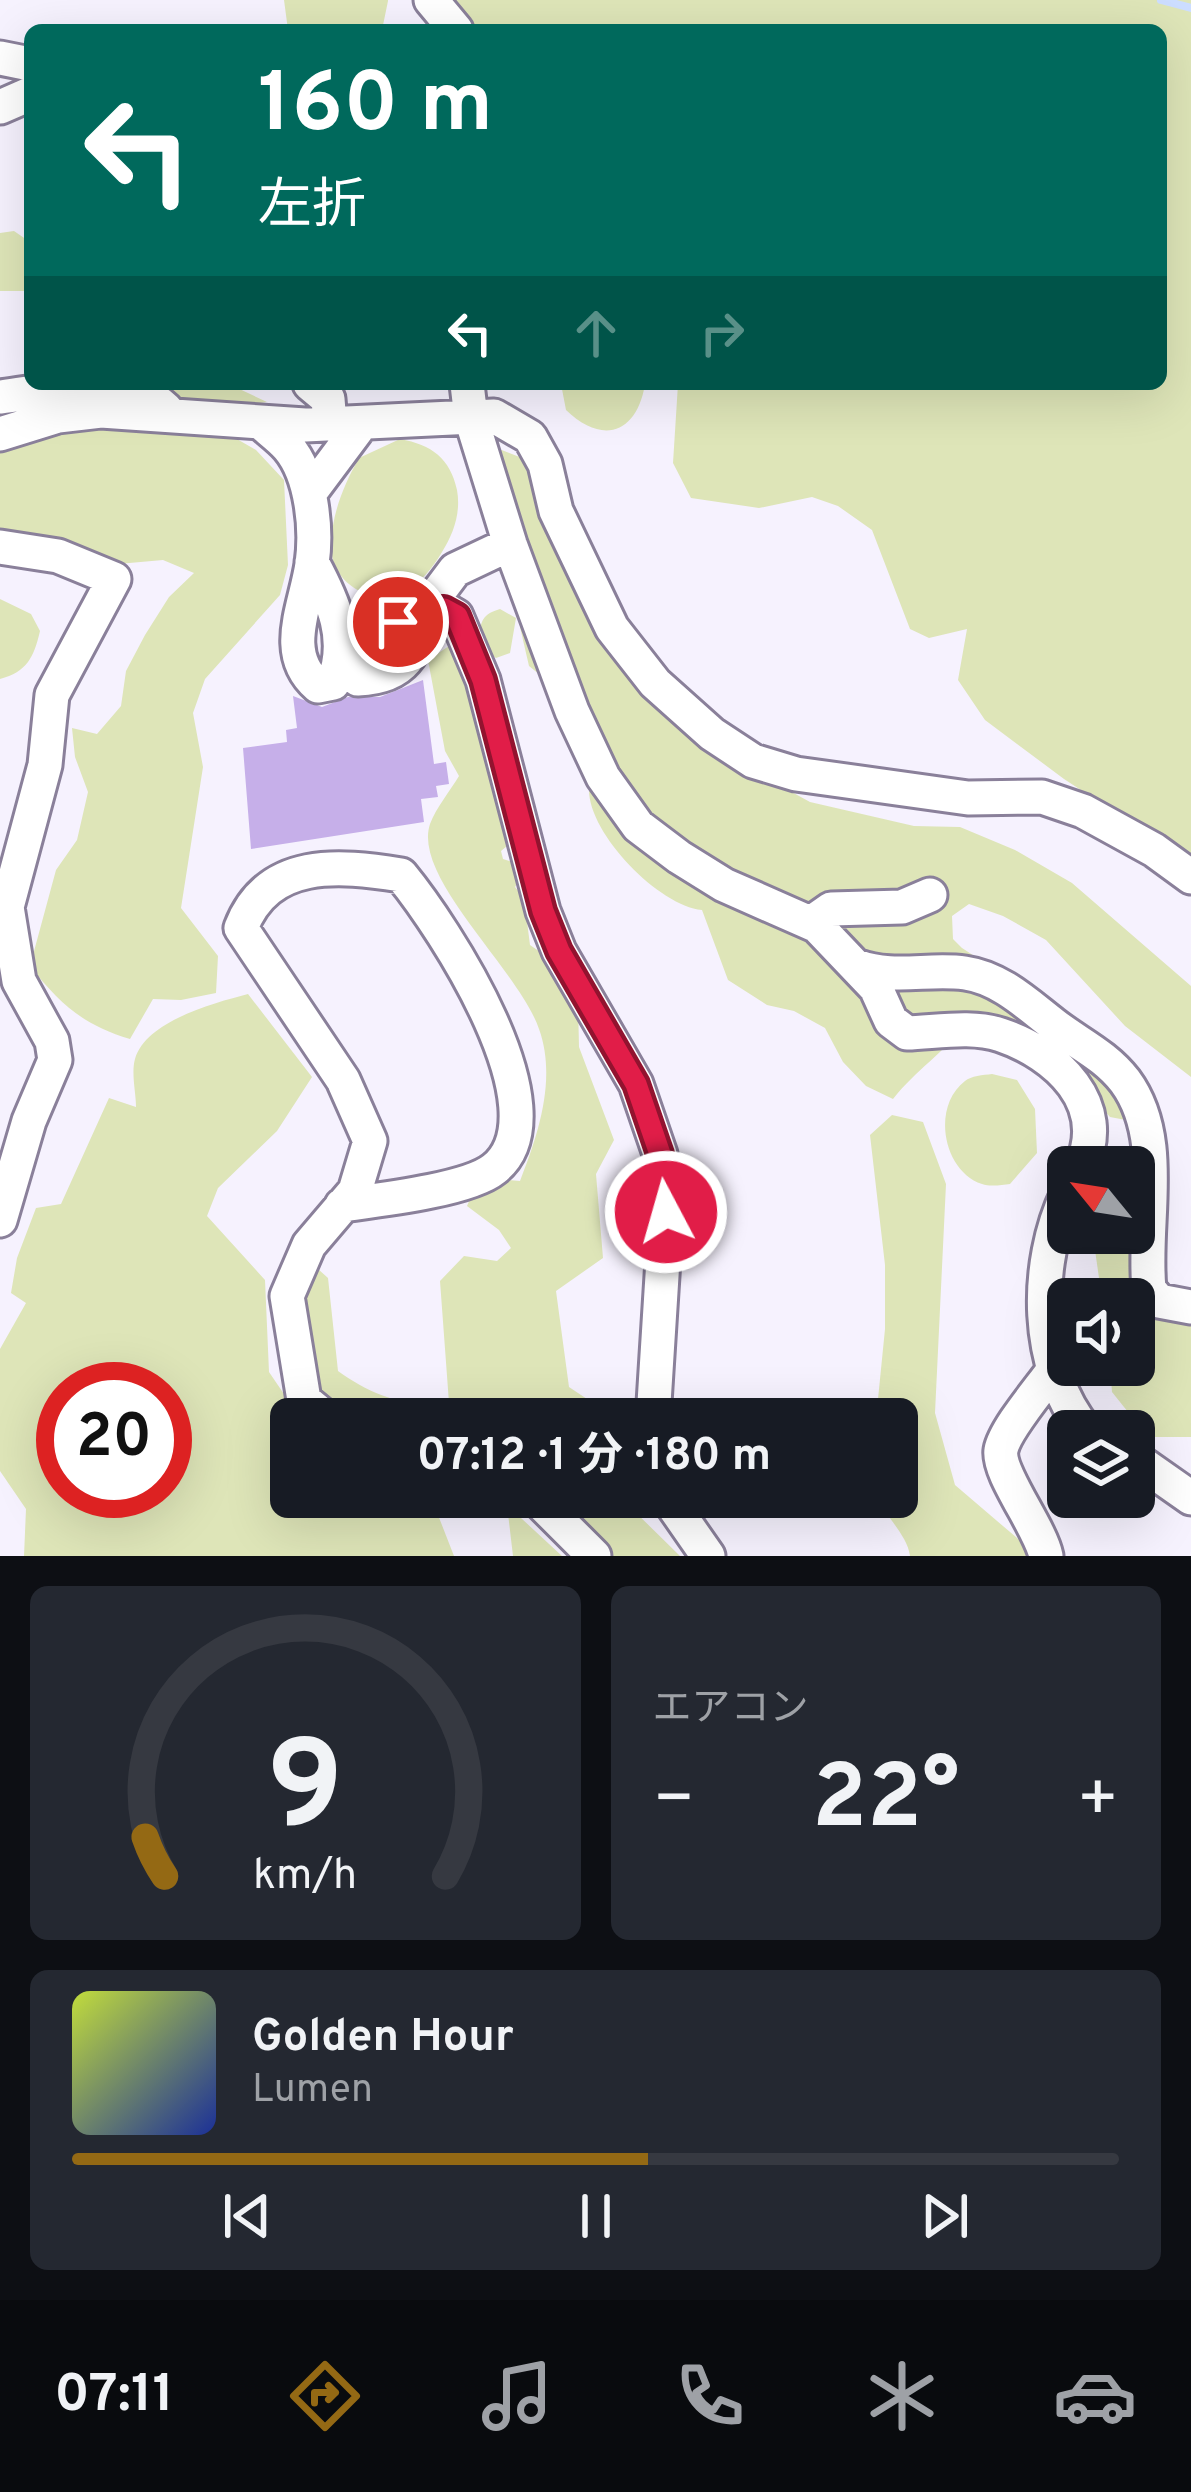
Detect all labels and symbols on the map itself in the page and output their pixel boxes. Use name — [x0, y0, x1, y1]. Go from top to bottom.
pin — [347, 571, 449, 673]
north arrow — [1047, 1146, 1155, 1254]
position arrow — [603, 1149, 729, 1275]
speed limit sign: 20 — [36, 1362, 192, 1518]

